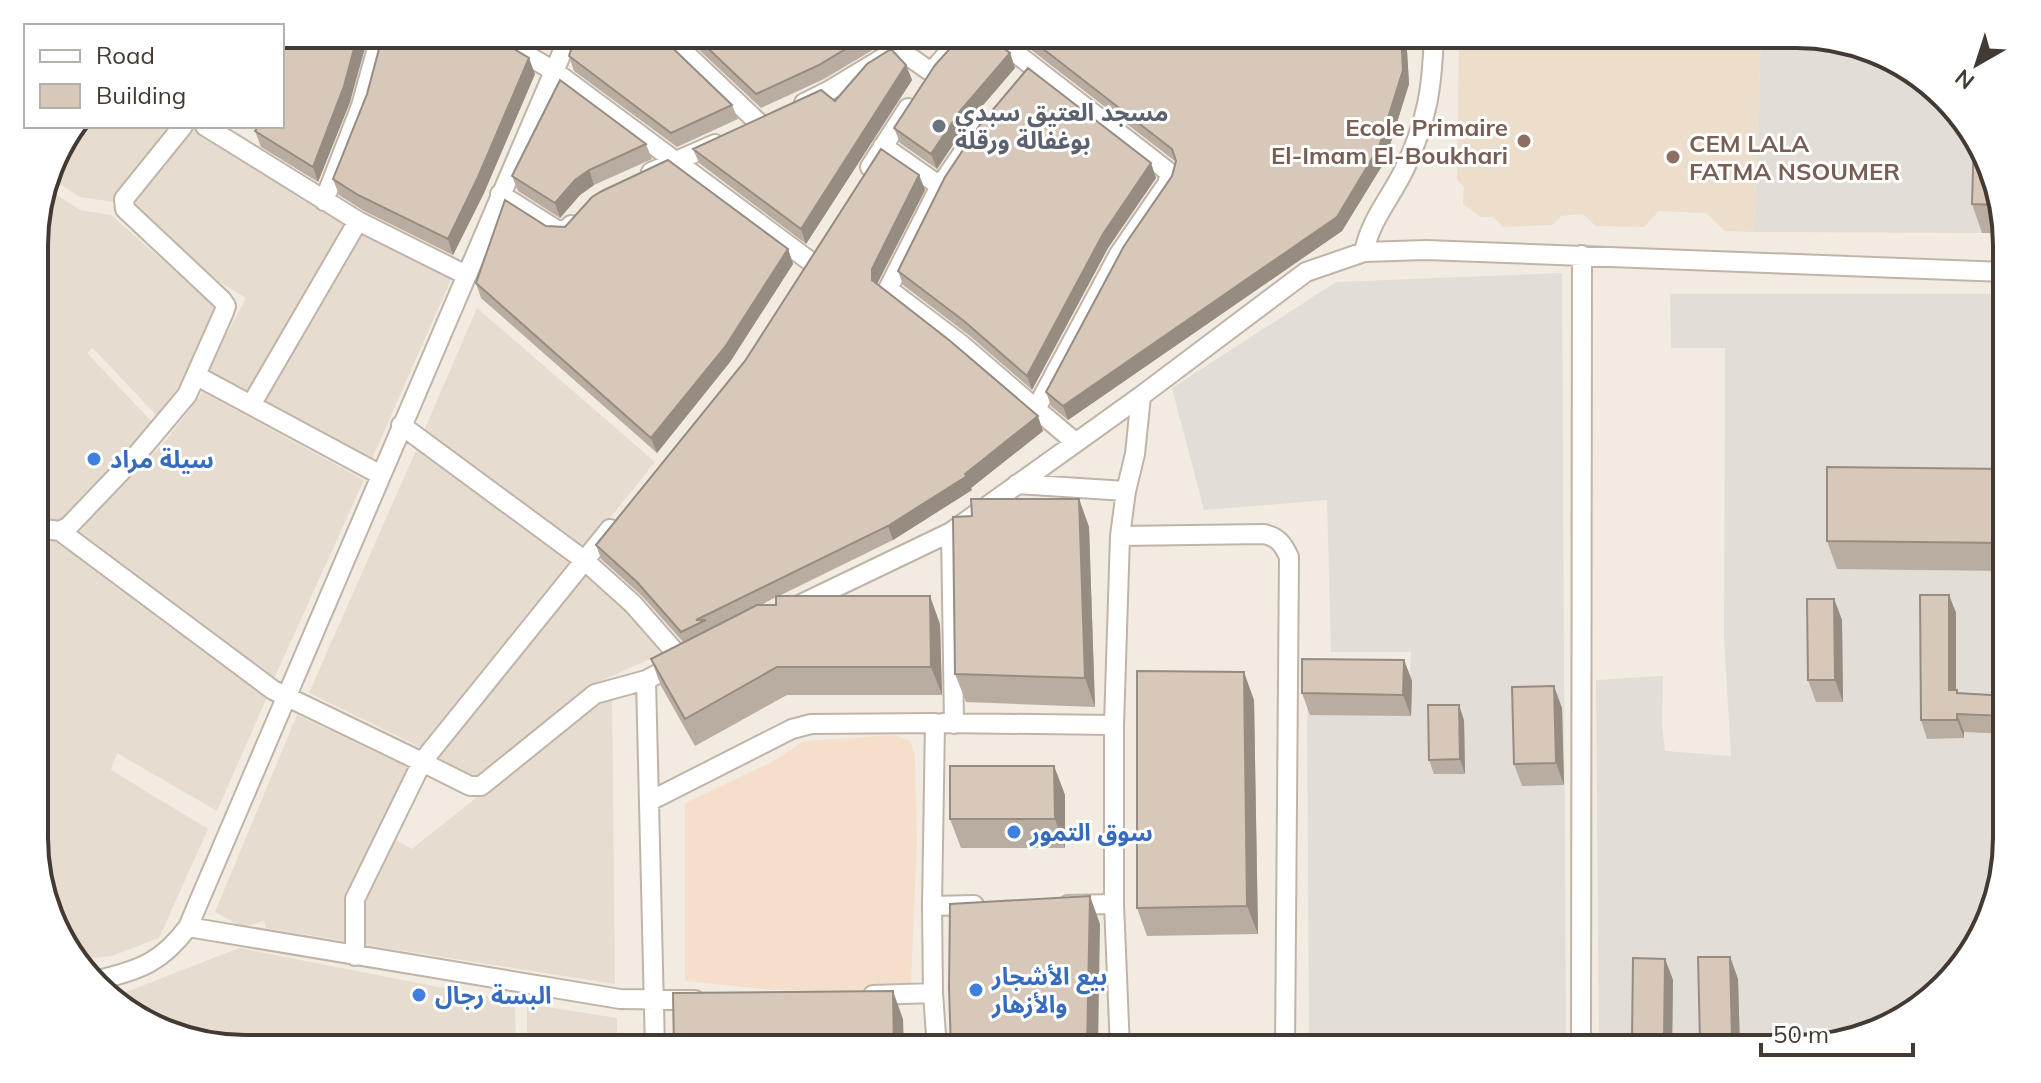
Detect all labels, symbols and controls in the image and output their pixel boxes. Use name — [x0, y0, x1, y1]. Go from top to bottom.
legend — [24, 24, 284, 128]
north arrow — [1937, 24, 2017, 104]
text: Road — [96, 40, 155, 70]
text: N — [1949, 63, 1980, 96]
text: Building — [96, 80, 186, 110]
place label: مسجد العتيق سبدي بوغفالة ورقلة — [955, 97, 1168, 155]
place label: Ecole Primaire El-Imam El-Boukhari — [1271, 112, 1508, 170]
marker: مسجد العتيق سبدي بوغفالة ورقلة — [930, 117, 948, 135]
place label: CEM LALA FATMA NSOUMER — [1689, 128, 1900, 186]
marker: Ecole Primaire El-Imam El-Boukhari — [1515, 132, 1533, 150]
marker: CEM LALA FATMA NSOUMER — [1664, 148, 1682, 166]
place label: سيلة مراد — [110, 444, 214, 474]
marker: سيلة مراد — [85, 450, 103, 468]
place label: سوق التمور — [1029, 817, 1153, 847]
marker: سوق التمور — [1005, 823, 1023, 841]
place label: بيع الأشجار والأزهار — [991, 961, 1107, 1019]
place label: البسة رجال — [435, 980, 552, 1010]
marker: بيع الأشجار والأزهار — [967, 981, 985, 999]
marker: البسة رجال — [410, 986, 428, 1004]
scale bar — [1761, 1007, 1913, 1057]
text: 50 m — [1773, 1019, 1829, 1049]

